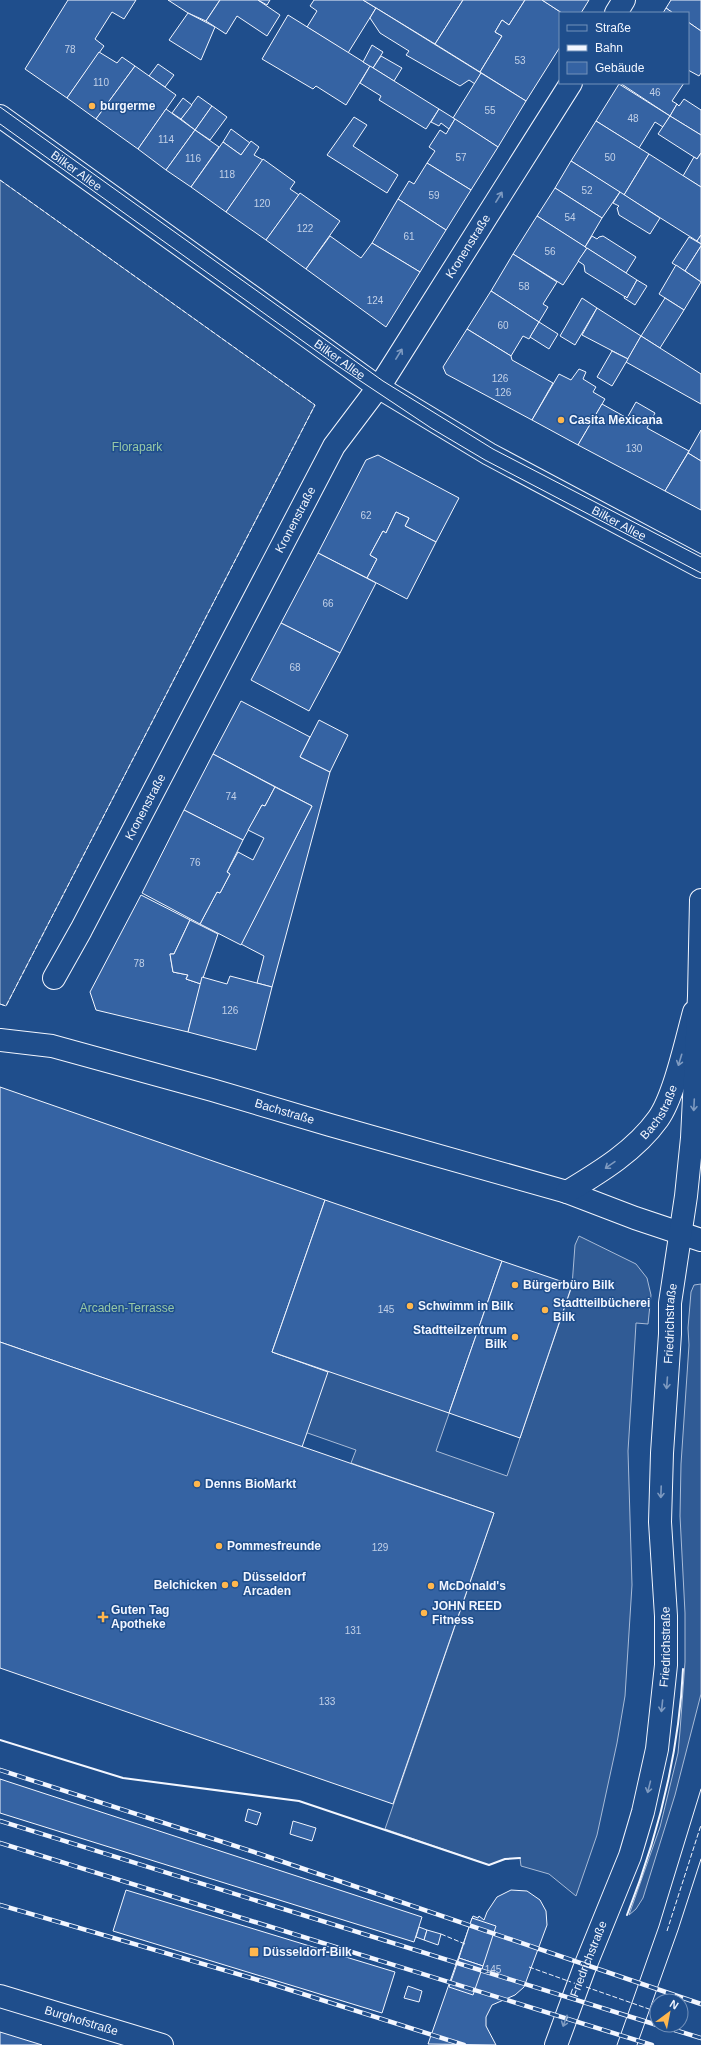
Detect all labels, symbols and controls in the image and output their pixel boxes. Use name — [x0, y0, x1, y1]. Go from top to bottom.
legend — [559, 12, 689, 84]
text: Straße — [595, 21, 631, 35]
text: Bahn — [595, 41, 623, 55]
house number: 78 — [64, 44, 76, 55]
house number: 53 — [514, 55, 526, 66]
text: Gebäude — [595, 61, 645, 75]
house number: 110 — [93, 77, 109, 88]
house number: 46 — [649, 87, 661, 98]
place label: burgerme — [100, 99, 156, 113]
marker: burgerme — [87, 101, 97, 111]
house number: 55 — [484, 105, 496, 116]
house number: 48 — [627, 113, 639, 124]
house number: 114 — [158, 134, 174, 145]
street label: Bilker Allee — [48, 148, 105, 194]
house number: 57 — [455, 152, 467, 163]
house number: 50 — [604, 152, 616, 163]
house number: 116 — [185, 153, 201, 164]
house number: 118 — [219, 169, 235, 180]
house number: 52 — [581, 185, 593, 196]
house number: 59 — [428, 190, 440, 201]
one-way arrow — [495, 192, 503, 203]
house number: 120 — [254, 198, 271, 209]
street label: Kronenstraße — [443, 211, 494, 281]
house number: 54 — [564, 212, 576, 223]
house number: 122 — [297, 223, 314, 234]
house number: 61 — [403, 231, 415, 242]
house number: 56 — [544, 246, 556, 257]
house number: 58 — [518, 281, 530, 292]
house number: 124 — [367, 295, 384, 306]
house number: 60 — [497, 320, 509, 331]
street label: Bilker Allee — [311, 337, 368, 383]
one-way arrow — [396, 348, 404, 360]
house number: 126 — [492, 373, 509, 384]
house number: 126 — [495, 387, 512, 398]
place label: Casita Mexicana — [569, 413, 663, 427]
marker: Casita Mexicana — [556, 415, 566, 425]
park label: Florapark — [112, 440, 163, 454]
house number: 130 — [626, 443, 643, 454]
street label: Kronenstraße — [272, 484, 319, 555]
street label: Bilker Allee — [589, 503, 649, 544]
house number: 62 — [360, 510, 372, 521]
house number: 66 — [322, 598, 334, 609]
house number: 68 — [289, 662, 301, 673]
street label: Kronenstraße — [122, 771, 169, 842]
house number: 74 — [225, 791, 237, 802]
house number: 76 — [189, 857, 201, 868]
house number: 78 — [133, 958, 145, 969]
house number: 126 — [222, 1005, 239, 1016]
one-way arrow — [676, 1053, 683, 1066]
street label: Bachstraße — [637, 1083, 680, 1142]
street label: Bachstraße — [253, 1096, 316, 1127]
one-way arrow — [690, 1098, 697, 1111]
one-way arrow — [604, 1161, 615, 1169]
place label: Bürgerbüro Bilk — [523, 1278, 615, 1292]
marker: Bürgerbüro Bilk — [510, 1280, 520, 1290]
street label: Friedrichstraße — [661, 1282, 680, 1364]
place label: Stadtteilbücherei Bilk — [553, 1296, 650, 1324]
place label: Schwimm in Bilk — [418, 1299, 514, 1313]
park label: Arcaden-Terrasse — [80, 1301, 175, 1315]
marker: Schwimm in Bilk — [405, 1301, 415, 1311]
house number: 145 — [378, 1304, 395, 1315]
marker: Stadtteilbücherei Bilk — [540, 1305, 550, 1315]
place label: Stadtteilzentrum Bilk — [413, 1323, 507, 1351]
marker: Stadtteilzentrum Bilk — [510, 1332, 520, 1342]
one-way arrow — [663, 1376, 670, 1389]
place label: Denns BioMarkt — [205, 1477, 296, 1491]
marker: Denns BioMarkt — [192, 1479, 202, 1489]
one-way arrow — [657, 1485, 664, 1498]
place label: Pommesfreunde — [227, 1539, 321, 1553]
marker: Pommesfreunde — [214, 1541, 224, 1551]
house number: 129 — [372, 1542, 389, 1553]
place label: Düsseldorf Arcaden — [243, 1570, 307, 1598]
place label: Belchicken — [154, 1578, 217, 1592]
marker: Düsseldorf Arcaden — [230, 1579, 240, 1589]
place label: McDonald's — [439, 1579, 506, 1593]
marker: Belchicken — [220, 1580, 230, 1590]
marker: McDonald's — [426, 1581, 436, 1591]
place label: JOHN REED Fitness — [432, 1599, 502, 1627]
place label: Guten Tag Apotheke — [111, 1603, 169, 1631]
street label: Friedrichstraße — [657, 1606, 673, 1688]
marker: JOHN REED Fitness — [419, 1608, 429, 1618]
marker: Guten Tag Apotheke — [98, 1612, 108, 1622]
house number: 131 — [345, 1625, 362, 1636]
house number: 133 — [319, 1696, 336, 1707]
one-way arrow — [658, 1699, 666, 1712]
one-way arrow — [645, 1780, 653, 1793]
street label: Friedrichstraße — [567, 1918, 610, 1999]
place label: Düsseldorf-Bilk — [263, 1945, 352, 1959]
marker: Düsseldorf-Bilk — [248, 1946, 260, 1958]
house number: 145 — [485, 1964, 502, 1975]
north arrow — [649, 1993, 689, 2033]
text: N — [668, 1997, 681, 2012]
street label: Burghofstraße — [43, 2003, 120, 2038]
one-way arrow — [560, 2015, 568, 2027]

